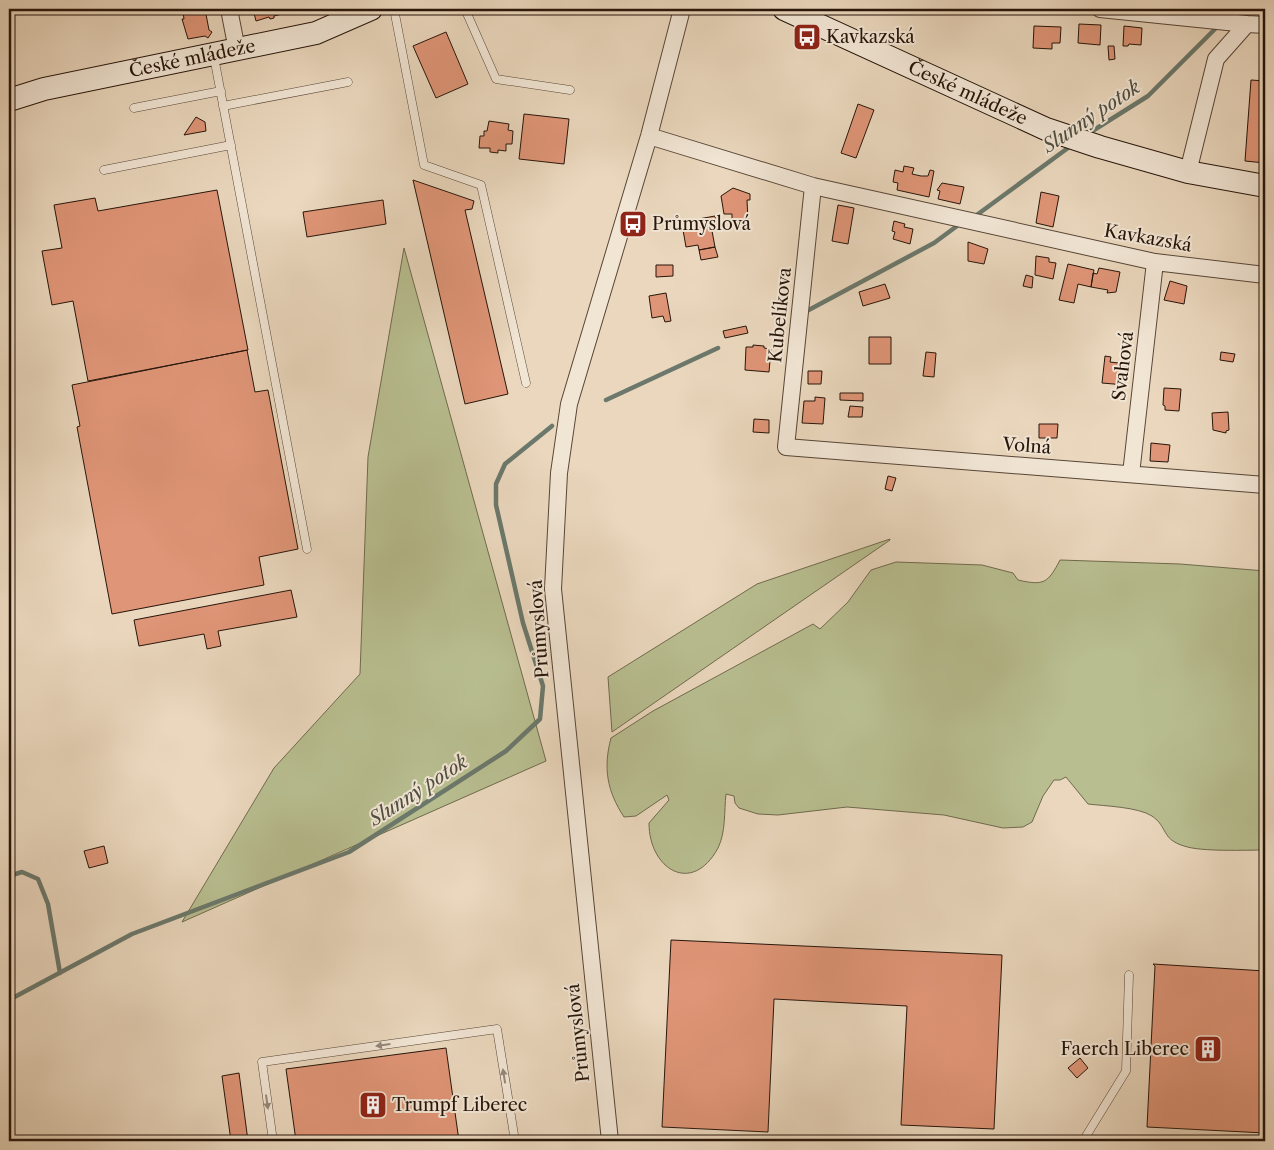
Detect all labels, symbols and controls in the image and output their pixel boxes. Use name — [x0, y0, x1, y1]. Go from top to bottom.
bus stop icon: Kavkazská — [792, 22, 822, 52]
place label: Kavkazská — [826, 26, 915, 48]
street label: České mládeže — [127, 35, 257, 82]
street label: České mládeže — [905, 55, 1031, 130]
water label: Slunný potok — [1037, 75, 1144, 158]
bus stop icon: Průmyslová — [618, 209, 648, 239]
place label: Průmyslová — [652, 213, 751, 235]
street label: Kavkazská — [1102, 219, 1194, 257]
street label: Kubelíkova — [764, 266, 796, 364]
street label: Svahová — [1108, 329, 1138, 402]
street label: Volná — [1001, 433, 1052, 459]
street label: Průmyslová — [525, 578, 553, 679]
water label: Slunný potok — [364, 750, 472, 831]
street label: Průmyslová — [562, 982, 594, 1083]
building icon: Faerch Liberec — [1193, 1034, 1223, 1064]
place label: Faerch Liberec — [1060, 1038, 1189, 1060]
one-way arrow — [374, 1041, 390, 1049]
one-way arrow — [500, 1067, 508, 1083]
building icon: Trumpf Liberec — [358, 1090, 388, 1120]
one-way arrow — [263, 1094, 271, 1110]
place label: Trumpf Liberec — [392, 1094, 527, 1116]

